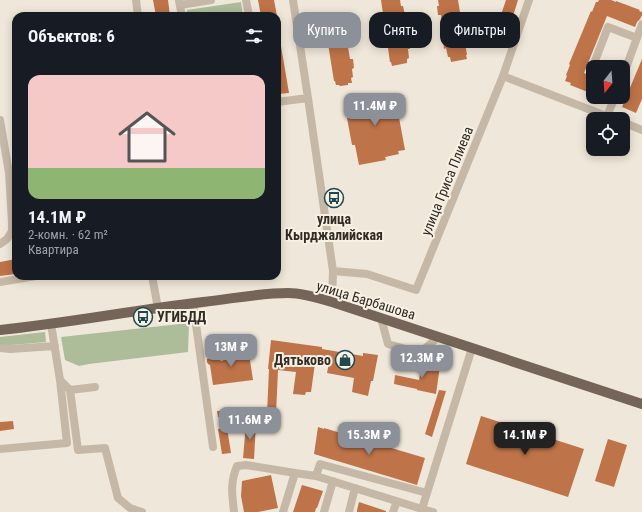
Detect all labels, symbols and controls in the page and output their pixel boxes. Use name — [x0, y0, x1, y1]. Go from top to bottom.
chip: Купить — [293, 12, 361, 48]
chip: Снять — [369, 12, 432, 48]
chip: Фильтры — [440, 12, 520, 48]
icon: filters — [243, 25, 265, 47]
text: Объектов: 6 — [28, 26, 115, 46]
north arrow — [586, 60, 630, 104]
map controls — [586, 60, 630, 156]
pin: 11.4M ₽ — [338, 93, 412, 127]
text: 11.4M ₽ — [353, 98, 397, 113]
icon: home — [111, 101, 183, 173]
button: locate — [586, 112, 630, 156]
street label: улица Гриса Плиева — [418, 124, 476, 238]
bus stop icon: улица Кырджалийская — [323, 187, 345, 209]
text: 14.1M ₽ — [28, 207, 86, 227]
place label: улица Кырджалийская — [285, 211, 383, 243]
text: 2-комн. · 62 m² — [28, 227, 108, 242]
text: Квартира — [28, 242, 79, 257]
street label: улица Барбашова — [315, 277, 417, 323]
bus stop icon: УГИБДД — [132, 306, 154, 328]
place label: УГИБДД — [157, 309, 206, 325]
pin: 13M ₽ — [203, 334, 259, 368]
text: 13M ₽ — [214, 339, 248, 354]
pin: 12.3M ₽ — [385, 345, 459, 379]
shop icon: Дятьково — [334, 349, 356, 371]
text: 12.3M ₽ — [400, 350, 444, 365]
place label: Дятьково — [274, 352, 331, 368]
pin: 11.6M ₽ — [213, 407, 287, 441]
text: 11.6M ₽ — [228, 412, 272, 427]
pin: 15.3M ₽ — [332, 422, 406, 456]
pin: 14.1M ₽ — [488, 422, 562, 456]
text: 15.3M ₽ — [347, 427, 391, 442]
text: 14.1M ₽ — [503, 427, 547, 442]

